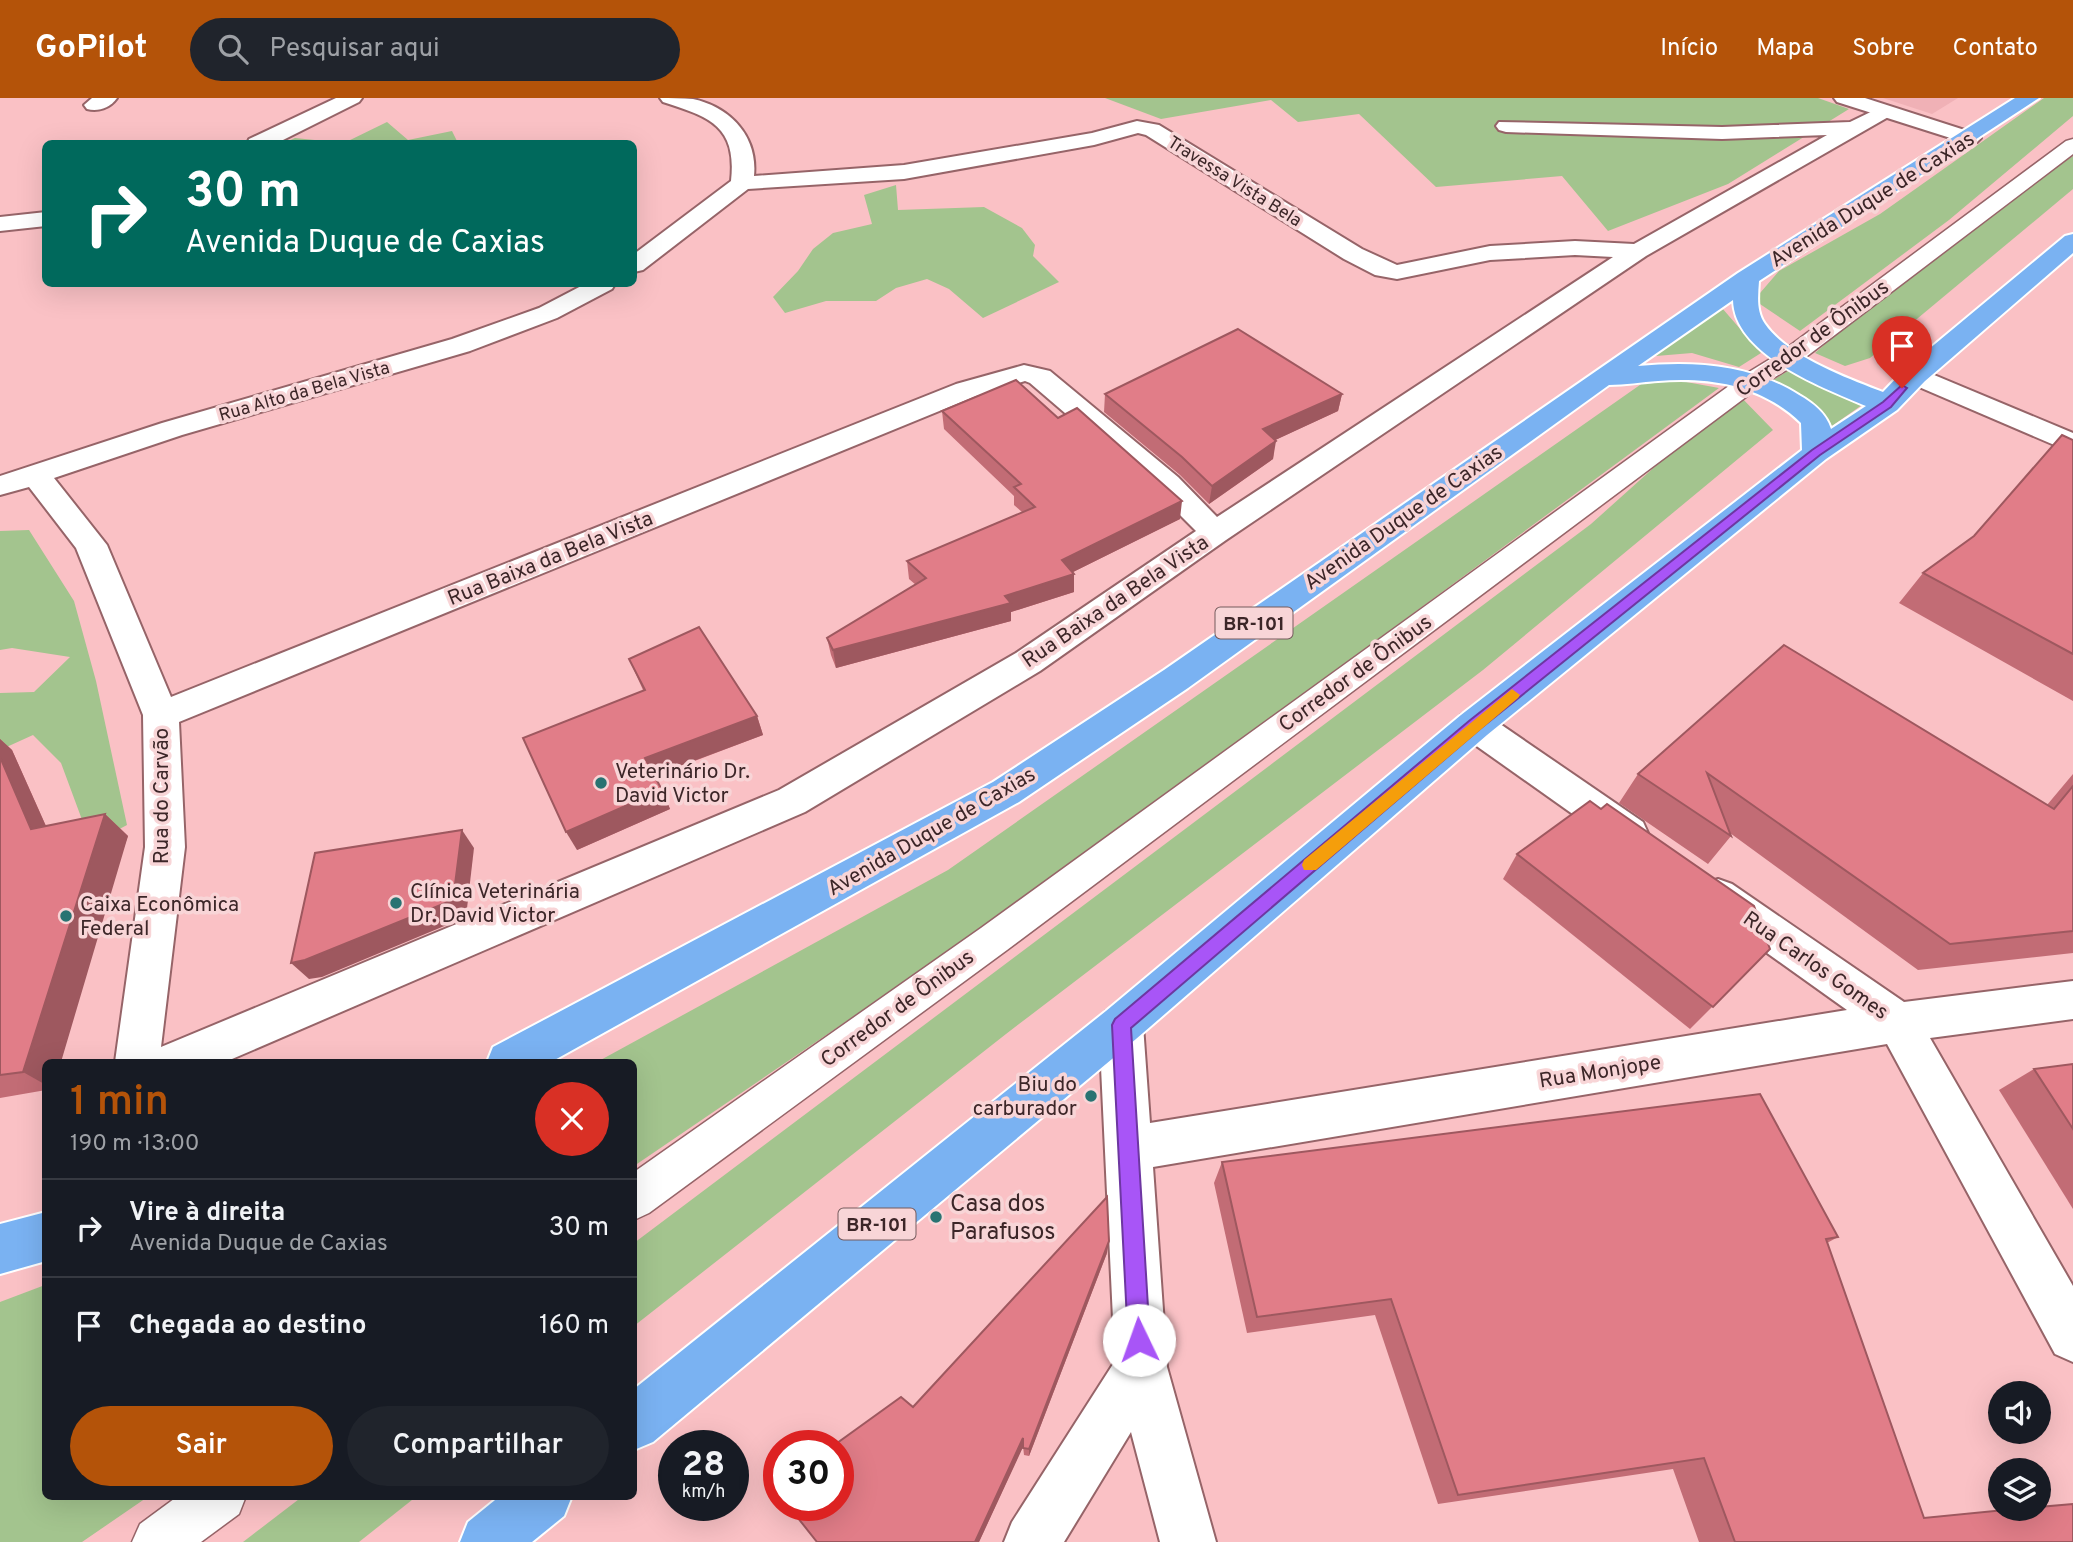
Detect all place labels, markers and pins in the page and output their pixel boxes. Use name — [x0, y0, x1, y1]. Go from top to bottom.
pin — [1872, 316, 1932, 388]
place label: Veterinário Dr. David Victor — [615, 759, 750, 810]
marker: Veterinário Dr. David Victor — [593, 775, 609, 791]
place label: Clínica Veterinária Dr. David Victor — [410, 879, 580, 930]
place label: Caixa Econômica Federal — [80, 892, 239, 943]
marker: Clínica Veterinária Dr. David Victor — [388, 895, 404, 911]
marker: Caixa Econômica Federal — [58, 908, 74, 924]
place label: Biu do carburador — [973, 1072, 1077, 1123]
marker: Biu do carburador — [1083, 1088, 1099, 1104]
place label: Casa dos Parafusos — [950, 1190, 1055, 1248]
marker: Casa dos Parafusos — [928, 1209, 944, 1225]

